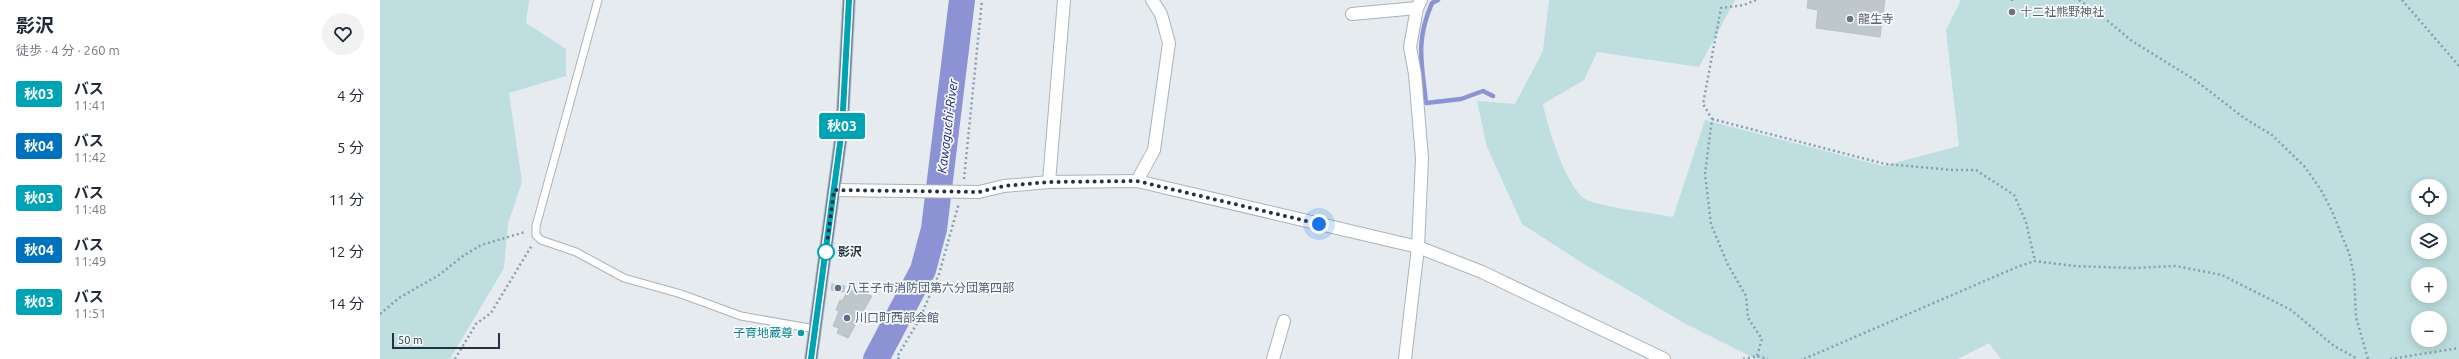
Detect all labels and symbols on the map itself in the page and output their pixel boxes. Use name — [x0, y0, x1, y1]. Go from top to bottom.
place label: 十二社熊野神社 — [2020, 5, 2104, 18]
marker: 十二社熊野神社 — [2007, 7, 2017, 17]
place label: 龍生寺 — [1858, 12, 1894, 25]
marker: 龍生寺 — [1845, 14, 1855, 24]
water label: Kawaguchi-River — [934, 77, 960, 174]
line badge: 秋03 — [819, 113, 865, 139]
your location — [1309, 214, 1329, 234]
marker: 影沢 — [817, 243, 835, 261]
place label: 影沢 — [838, 245, 862, 258]
place label: 八王子市消防団第六分団第四部 — [846, 281, 1014, 294]
marker: 八王子市消防団第六分団第四部 — [833, 283, 843, 293]
place label: 川口町西部会館 — [855, 311, 939, 324]
marker: 川口町西部会館 — [842, 313, 852, 323]
place label: 子育地蔵尊 — [733, 326, 793, 339]
marker: 子育地蔵尊 — [796, 328, 806, 338]
scale bar — [392, 331, 500, 350]

